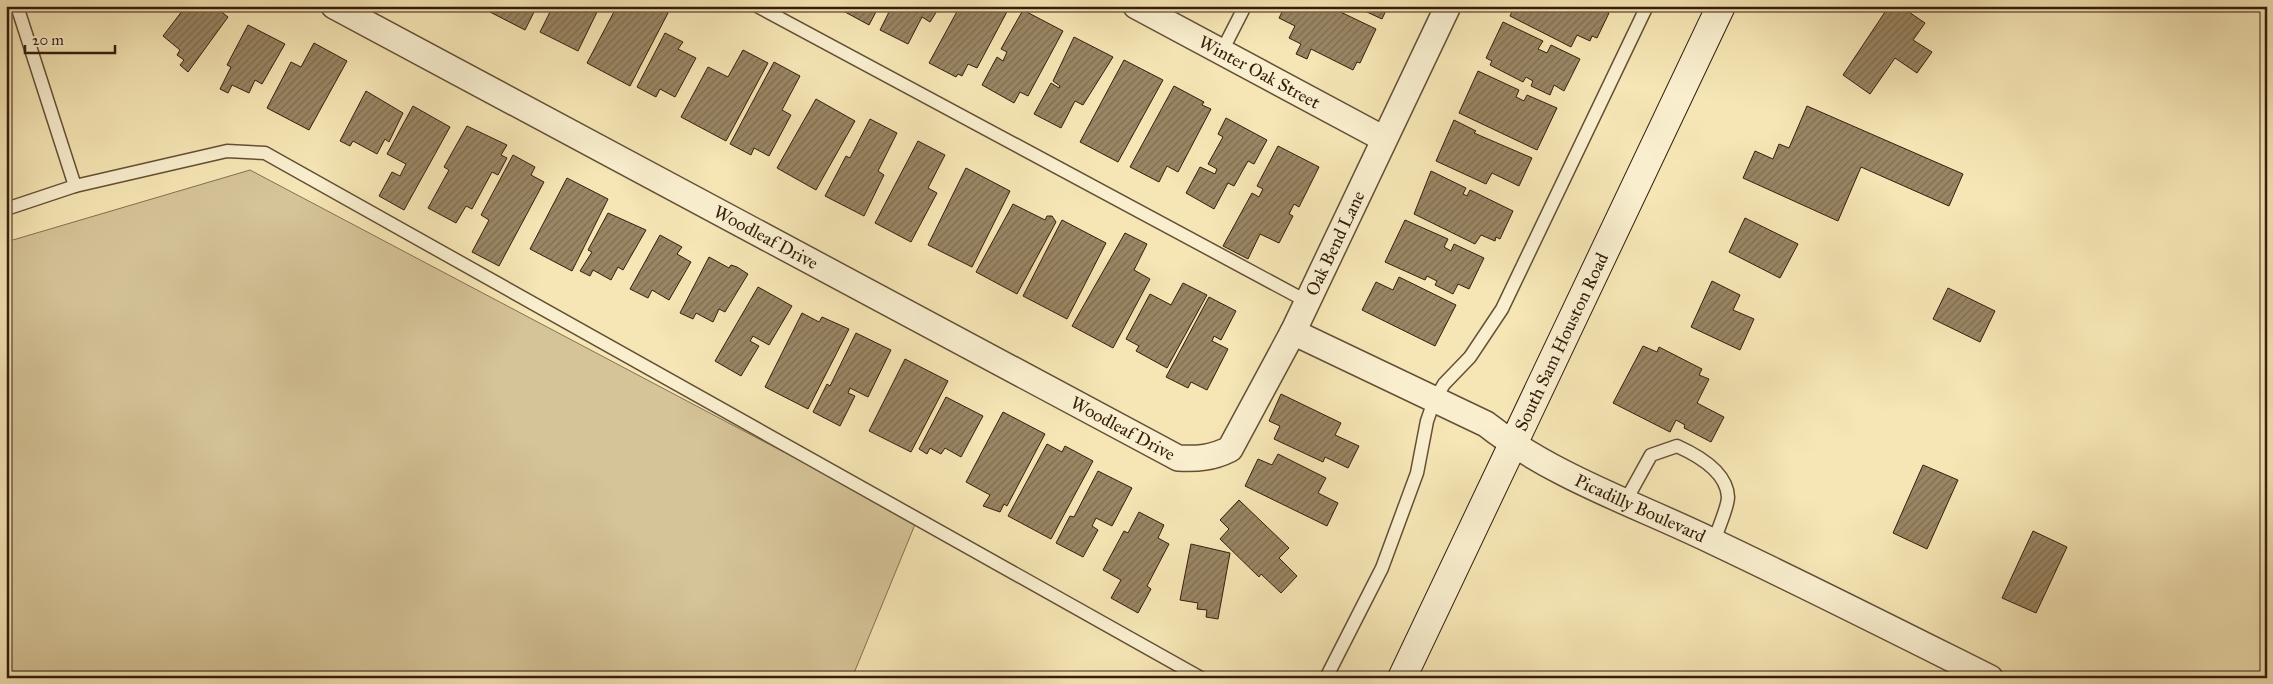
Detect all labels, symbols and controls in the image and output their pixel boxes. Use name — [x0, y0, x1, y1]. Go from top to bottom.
scale bar — [25, 22, 115, 54]
text: 20 m — [32, 31, 64, 49]
street label: Winter Oak Street — [1195, 31, 1324, 114]
street label: Oak Bend Lane — [1301, 187, 1370, 299]
street label: Woodleaf Drive — [710, 200, 822, 274]
street label: South Sam Houston Road — [1510, 249, 1613, 435]
street label: Woodleaf Drive — [1067, 392, 1179, 465]
street label: Picadilly Boulevard — [1571, 469, 1709, 547]

